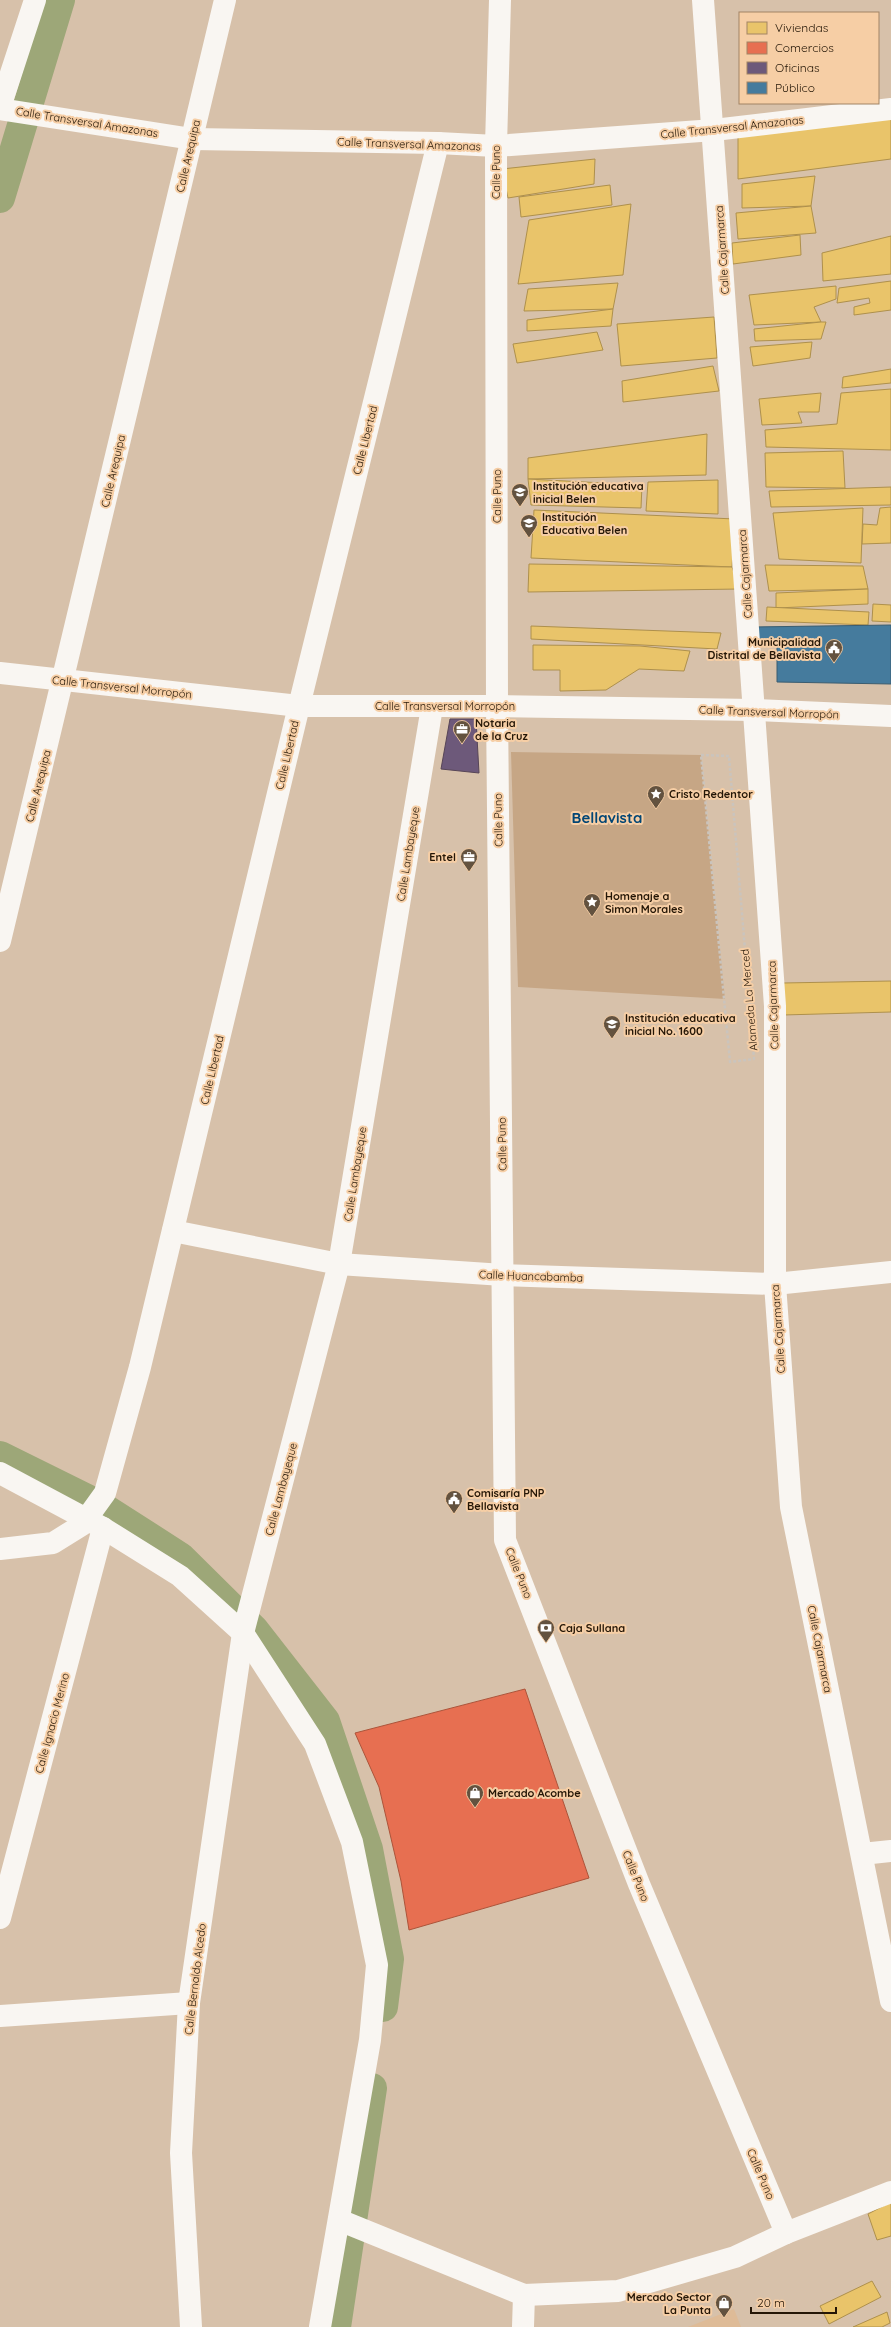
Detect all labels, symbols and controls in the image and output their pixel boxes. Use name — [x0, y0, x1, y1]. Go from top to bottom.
legend — [739, 12, 879, 104]
text: Viviendas — [775, 20, 829, 35]
text: Comercios — [775, 40, 834, 55]
text: Oficinas — [775, 60, 820, 75]
text: Público — [775, 80, 815, 95]
street label: Calle Transversal Amazonas — [15, 104, 159, 140]
street label: Calle Transversal Amazonas — [660, 113, 804, 141]
street label: Calle Arequipa — [173, 118, 203, 194]
street label: Calle Transversal Amazonas — [337, 134, 481, 154]
street label: Calle Puno — [489, 145, 503, 199]
street label: Calle Cajarmarca — [712, 205, 732, 295]
street label: Calle Libertad — [350, 404, 380, 476]
street label: Calle Arequipa — [98, 433, 128, 509]
street label: Calle Puno — [490, 469, 504, 523]
place label: Institución educativa inicial Belen — [533, 479, 644, 506]
school or university icon: Institución educativa inicial Belen — [510, 482, 530, 507]
place label: Institución Educativa Belen — [542, 510, 627, 537]
school or university icon: Institución Educativa Belen — [519, 513, 539, 538]
street label: Calle Cajarmarca — [735, 529, 755, 619]
place label: Municipalidad Distrital de Bellavista — [708, 635, 821, 662]
public building icon: Municipalidad Distrital de Bellavista — [824, 638, 844, 663]
street label: Calle Transversal Morropón — [52, 673, 192, 701]
street label: Calle Transversal Morropón — [375, 699, 515, 713]
street label: Calle Transversal Morropón — [699, 703, 839, 721]
place label: Notaria de la Cruz — [475, 716, 529, 743]
street label: Calle Libertad — [272, 719, 302, 791]
office icon: Notaria de la Cruz — [452, 719, 472, 744]
street label: Calle Arequipa — [22, 748, 54, 824]
place icon: Cristo Redentor — [646, 784, 666, 809]
place label: Cristo Redentor — [669, 787, 753, 801]
street label: Calle Puno — [491, 793, 505, 847]
street label: Calle Lambayeque — [394, 806, 422, 902]
district label: Bellavista — [572, 808, 642, 827]
office icon: Entel — [459, 847, 479, 872]
place label: Entel — [429, 850, 456, 864]
place label: Homenaje a Simon Morales — [605, 889, 683, 916]
place icon: Homenaje a Simon Morales — [582, 892, 602, 917]
street label: Alameda La Merced — [738, 948, 760, 1052]
street label: Calle Cajarmarca — [764, 960, 782, 1050]
place label: Institución educativa inicial No. 1600 — [625, 1011, 736, 1038]
school or university icon: Institución educativa inicial No. 1600 — [602, 1014, 622, 1039]
street label: Calle Libertad — [197, 1034, 227, 1106]
street label: Calle Puno — [495, 1117, 509, 1171]
street label: Calle Lambayeque — [341, 1126, 369, 1222]
street label: Calle Huancabamba — [479, 1267, 583, 1285]
street label: Calle Cajarmarca — [768, 1284, 788, 1374]
street label: Calle Lambayeque — [262, 1441, 300, 1537]
place label: Comisaría PNP Bellavista — [467, 1486, 545, 1513]
public building icon: Comisaría PNP Bellavista — [444, 1489, 464, 1514]
street label: Calle Puno — [502, 1545, 536, 1601]
street label: Calle Cajarmarca — [805, 1604, 835, 1694]
bank icon: Caja Sullana — [536, 1618, 556, 1643]
place label: Caja Sullana — [559, 1621, 625, 1635]
street label: Calle Ignacio Merino — [32, 1671, 72, 1775]
shop icon: Mercado Acombe — [465, 1783, 485, 1808]
place label: Mercado Acombe — [488, 1786, 581, 1800]
street label: Calle Puno — [619, 1848, 653, 1904]
street label: Calle Bernaldo Alcedo — [181, 1922, 209, 2036]
street label: Calle Puno — [744, 2147, 778, 2202]
scale bar — [751, 2289, 836, 2315]
place label: Mercado Sector La Punta — [627, 2290, 711, 2317]
shop icon: Mercado Sector La Punta — [714, 2293, 734, 2318]
text: 20 m — [757, 2295, 785, 2310]

